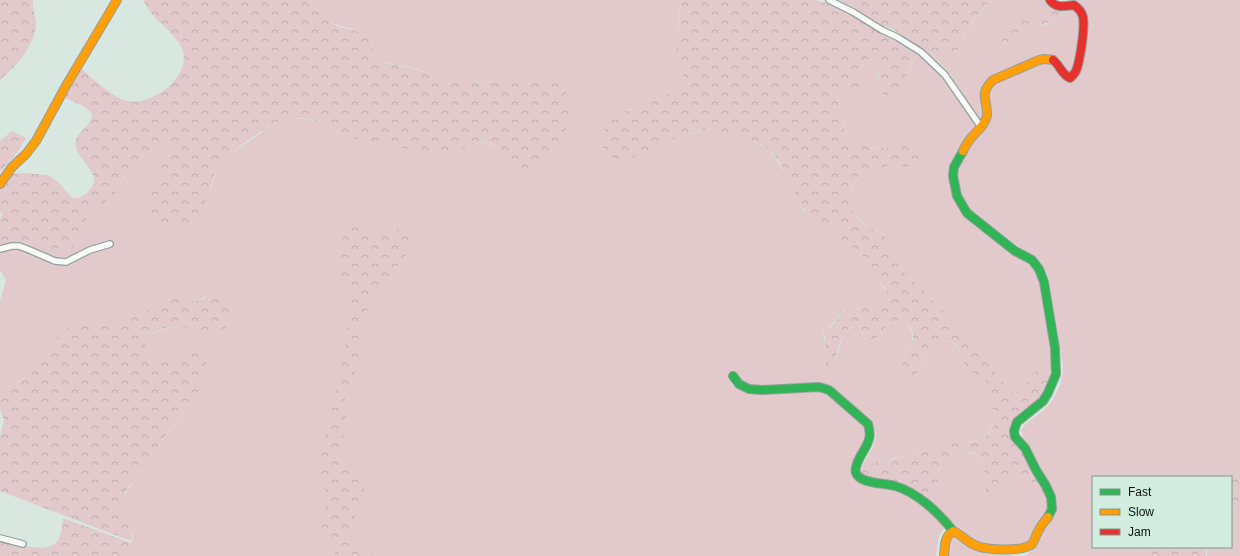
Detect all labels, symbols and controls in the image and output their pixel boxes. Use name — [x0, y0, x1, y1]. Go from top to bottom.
legend — [1092, 476, 1232, 548]
text: Fast — [1128, 485, 1152, 499]
text: Slow — [1128, 505, 1154, 519]
text: Jam — [1128, 525, 1151, 539]

